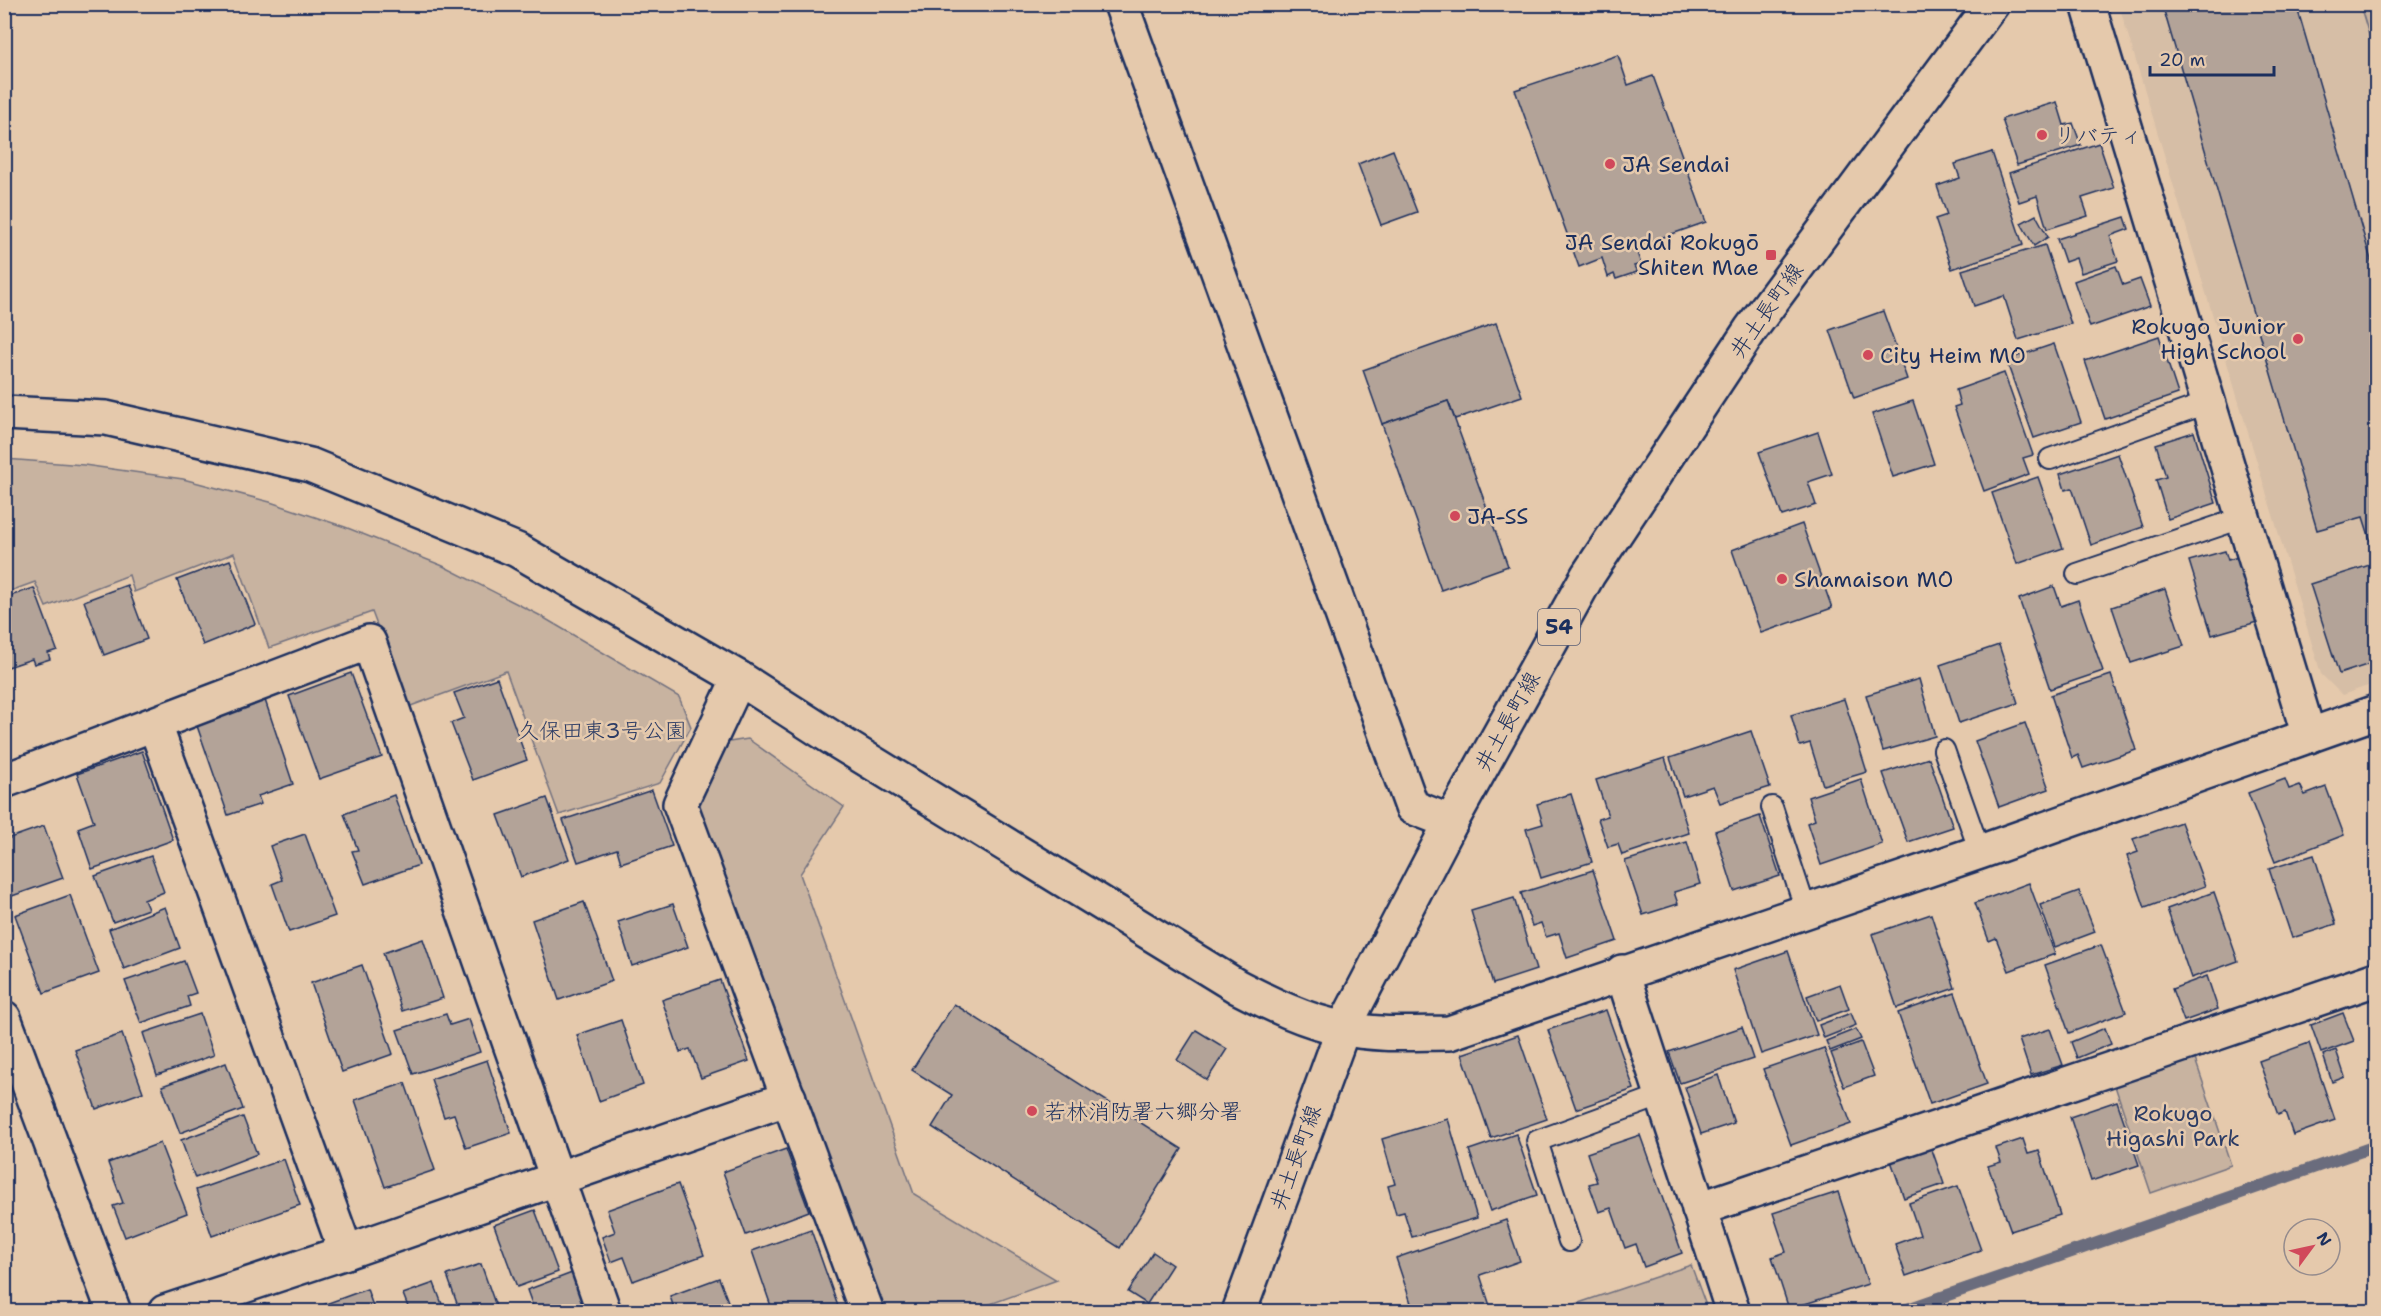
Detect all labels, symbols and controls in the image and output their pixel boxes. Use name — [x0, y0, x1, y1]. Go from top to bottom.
scale bar — [2150, 39, 2274, 77]
text: 20 m — [2159, 48, 2205, 72]
place label: リバティ — [2054, 121, 2142, 150]
marker: リバティ — [2035, 128, 2049, 142]
place label: JA Sendai — [1622, 150, 1730, 179]
marker: JA Sendai — [1603, 157, 1617, 171]
place label: JA Sendai Rokugō Shiten Mae — [1565, 228, 1759, 282]
marker: JA Sendai Rokugō Shiten Mae — [1764, 248, 1778, 262]
street label: 井土長町線 — [1723, 257, 1810, 364]
place label: Rokugo Junior High School — [2131, 312, 2286, 366]
marker: Rokugo Junior High School — [2291, 332, 2305, 346]
place label: City Heim MO — [1880, 341, 2026, 370]
marker: City Heim MO — [1861, 348, 1875, 362]
place label: JA-SS — [1467, 502, 1528, 531]
marker: JA-SS — [1448, 509, 1462, 523]
place label: Shamaison MO — [1794, 565, 1953, 594]
marker: Shamaison MO — [1775, 572, 1789, 586]
road number: 54 — [1538, 609, 1580, 645]
street label: 井土長町線 — [1468, 666, 1547, 776]
park label: 久保田東3号公園 — [517, 716, 687, 745]
place label: 若林消防署六郷分署 — [1044, 1097, 1242, 1126]
park label: Rokugo Higashi Park — [2106, 1099, 2240, 1153]
street label: 井土長町線 — [1263, 1101, 1328, 1214]
marker: 若林消防署六郷分署 — [1025, 1104, 1039, 1118]
north arrow — [2282, 1217, 2342, 1277]
text: N — [2312, 1228, 2336, 1250]

